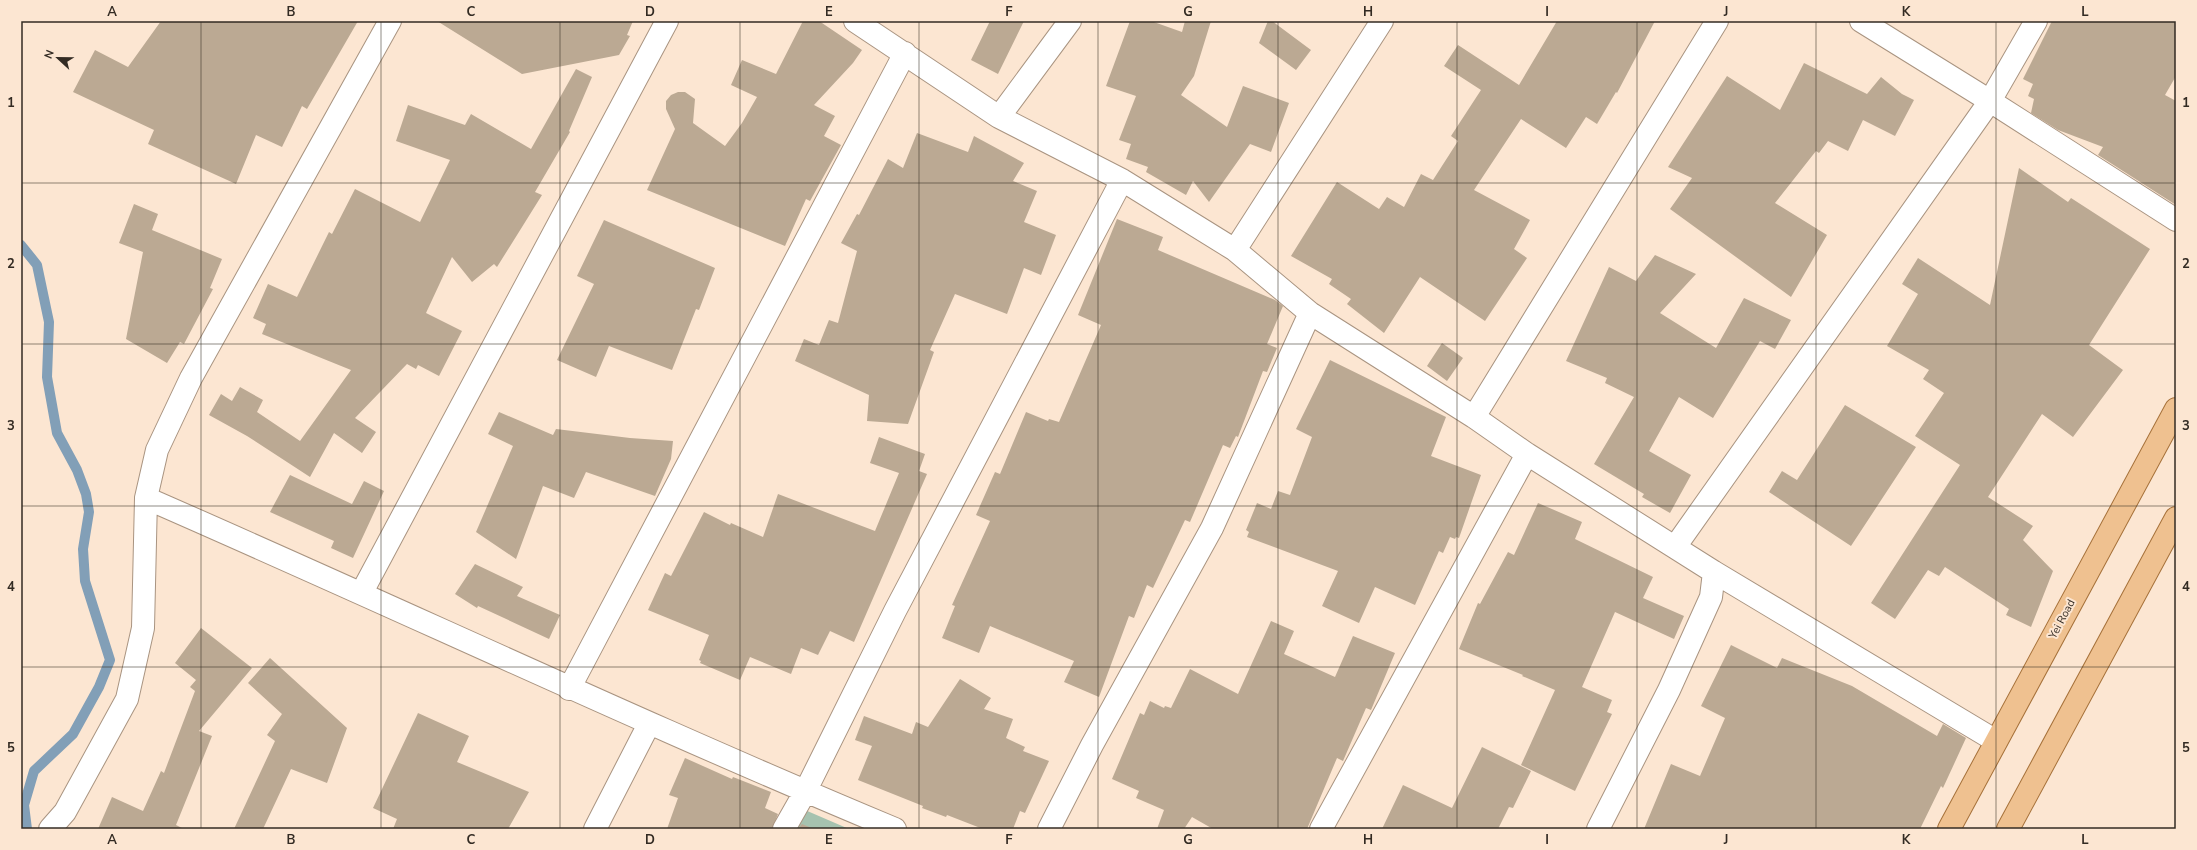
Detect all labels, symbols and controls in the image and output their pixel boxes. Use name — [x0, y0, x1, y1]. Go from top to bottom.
text: A — [107, 3, 117, 21]
text: B — [287, 3, 296, 21]
text: C — [467, 3, 476, 21]
text: D — [645, 3, 655, 21]
text: E — [825, 3, 833, 21]
text: F — [1005, 3, 1013, 21]
text: G — [1183, 3, 1193, 21]
text: H — [1363, 3, 1373, 21]
text: I — [1545, 3, 1549, 21]
text: J — [1723, 3, 1728, 21]
text: K — [1902, 3, 1911, 21]
text: L — [2081, 3, 2089, 21]
north arrow — [38, 38, 78, 78]
text: N — [41, 48, 58, 61]
text: 1 — [7, 94, 15, 112]
text: 1 — [2182, 94, 2190, 112]
text: 2 — [7, 255, 15, 273]
text: 2 — [2182, 255, 2190, 273]
text: 3 — [7, 417, 15, 435]
text: 3 — [2182, 417, 2190, 435]
text: 4 — [7, 578, 15, 596]
text: 4 — [2182, 578, 2190, 596]
street label: Yei Road — [2045, 597, 2079, 642]
text: 5 — [7, 739, 15, 757]
text: 5 — [2182, 739, 2190, 757]
text: A — [107, 831, 117, 849]
text: B — [287, 831, 296, 849]
text: C — [467, 831, 476, 849]
text: D — [645, 831, 655, 849]
text: E — [825, 831, 833, 849]
text: F — [1005, 831, 1013, 849]
text: G — [1183, 831, 1193, 849]
text: H — [1363, 831, 1373, 849]
text: I — [1545, 831, 1549, 849]
text: J — [1723, 831, 1728, 849]
text: K — [1902, 831, 1911, 849]
text: L — [2081, 831, 2089, 849]

